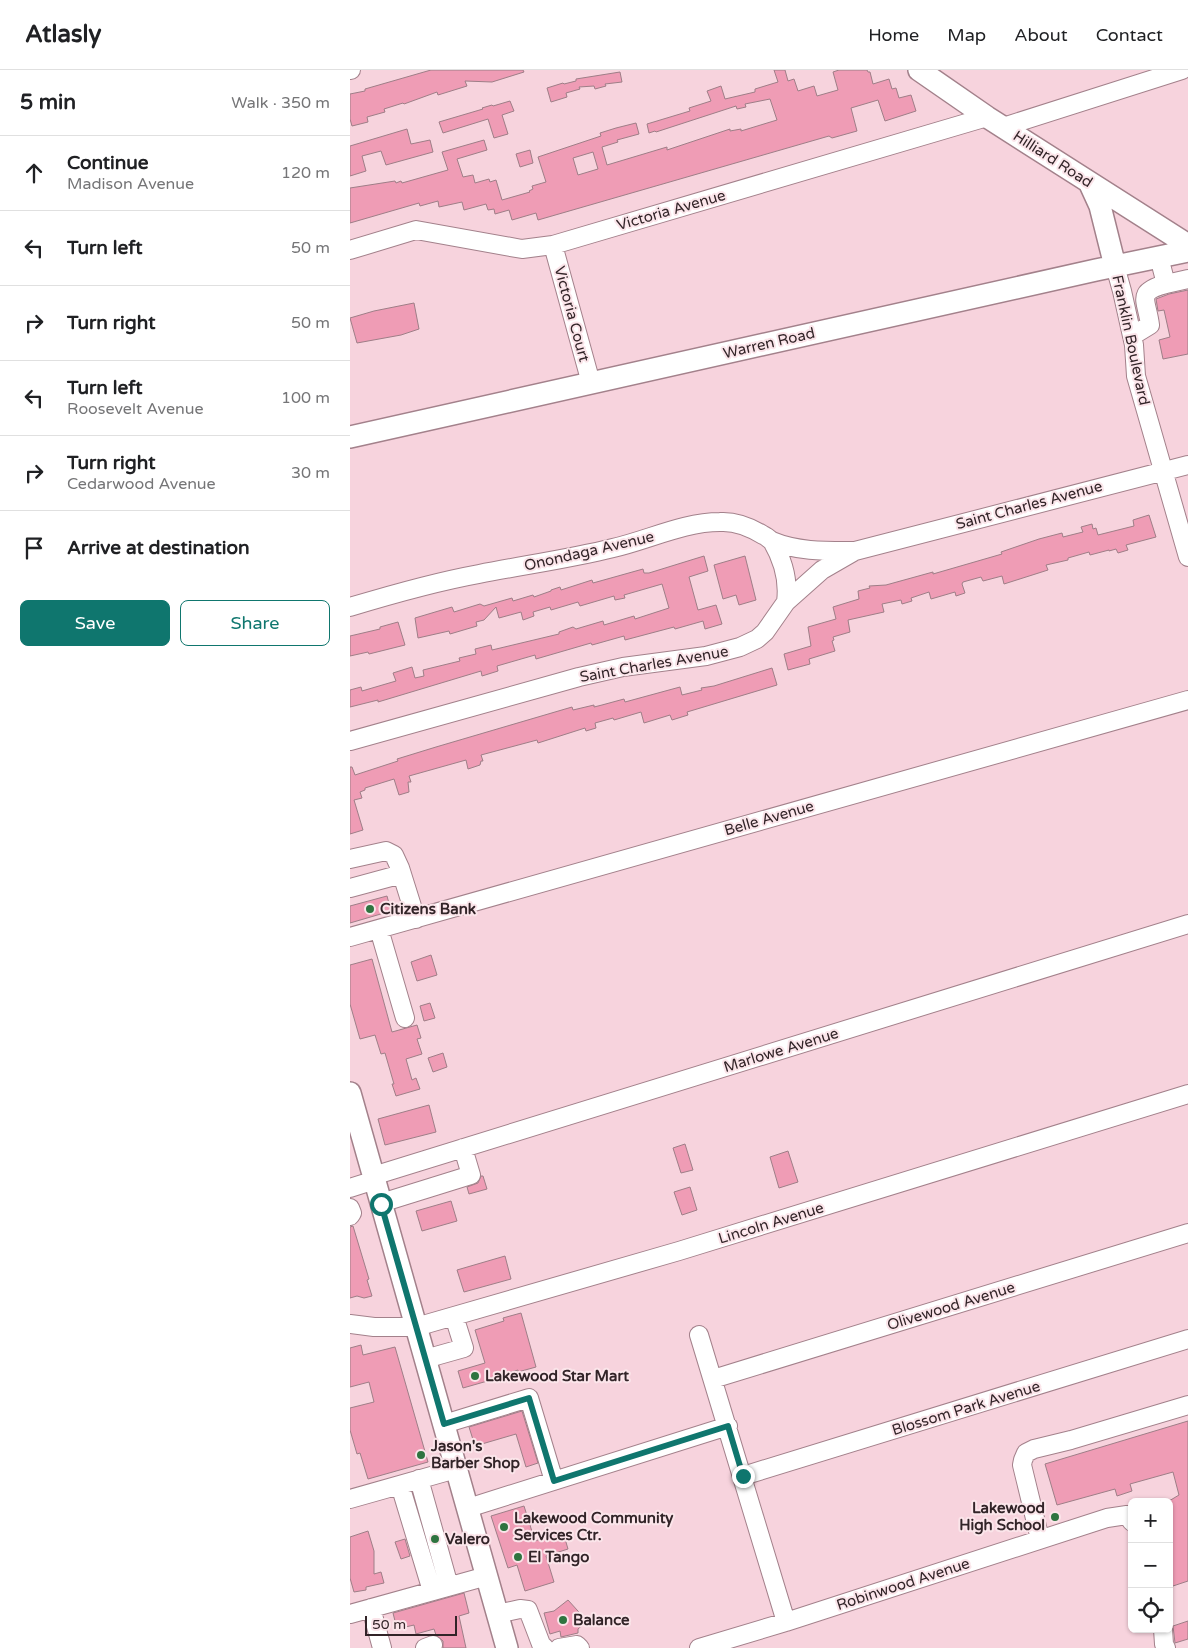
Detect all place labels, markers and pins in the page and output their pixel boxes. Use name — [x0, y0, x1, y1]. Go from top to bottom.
place label: Citizens Bank — [380, 900, 476, 918]
marker: Citizens Bank — [364, 903, 376, 915]
place label: Lakewood Star Mart — [485, 1367, 629, 1385]
marker: Lakewood Star Mart — [469, 1370, 481, 1382]
place label: Jason's Barber Shop — [430, 1437, 521, 1473]
marker: Jason's Barber Shop — [415, 1449, 427, 1461]
place label: Lakewood High School — [959, 1499, 1045, 1535]
place label: Lakewood Community Services Ctr. — [514, 1509, 673, 1544]
marker: Lakewood High School — [1049, 1511, 1061, 1523]
marker: Lakewood Community Services Ctr. — [498, 1521, 510, 1533]
place label: Valero — [445, 1530, 490, 1548]
marker: Valero — [429, 1533, 441, 1545]
place label: El Tango — [528, 1548, 589, 1567]
marker: El Tango — [512, 1551, 524, 1563]
place label: Balance — [573, 1611, 630, 1629]
marker: Balance — [557, 1614, 569, 1626]

